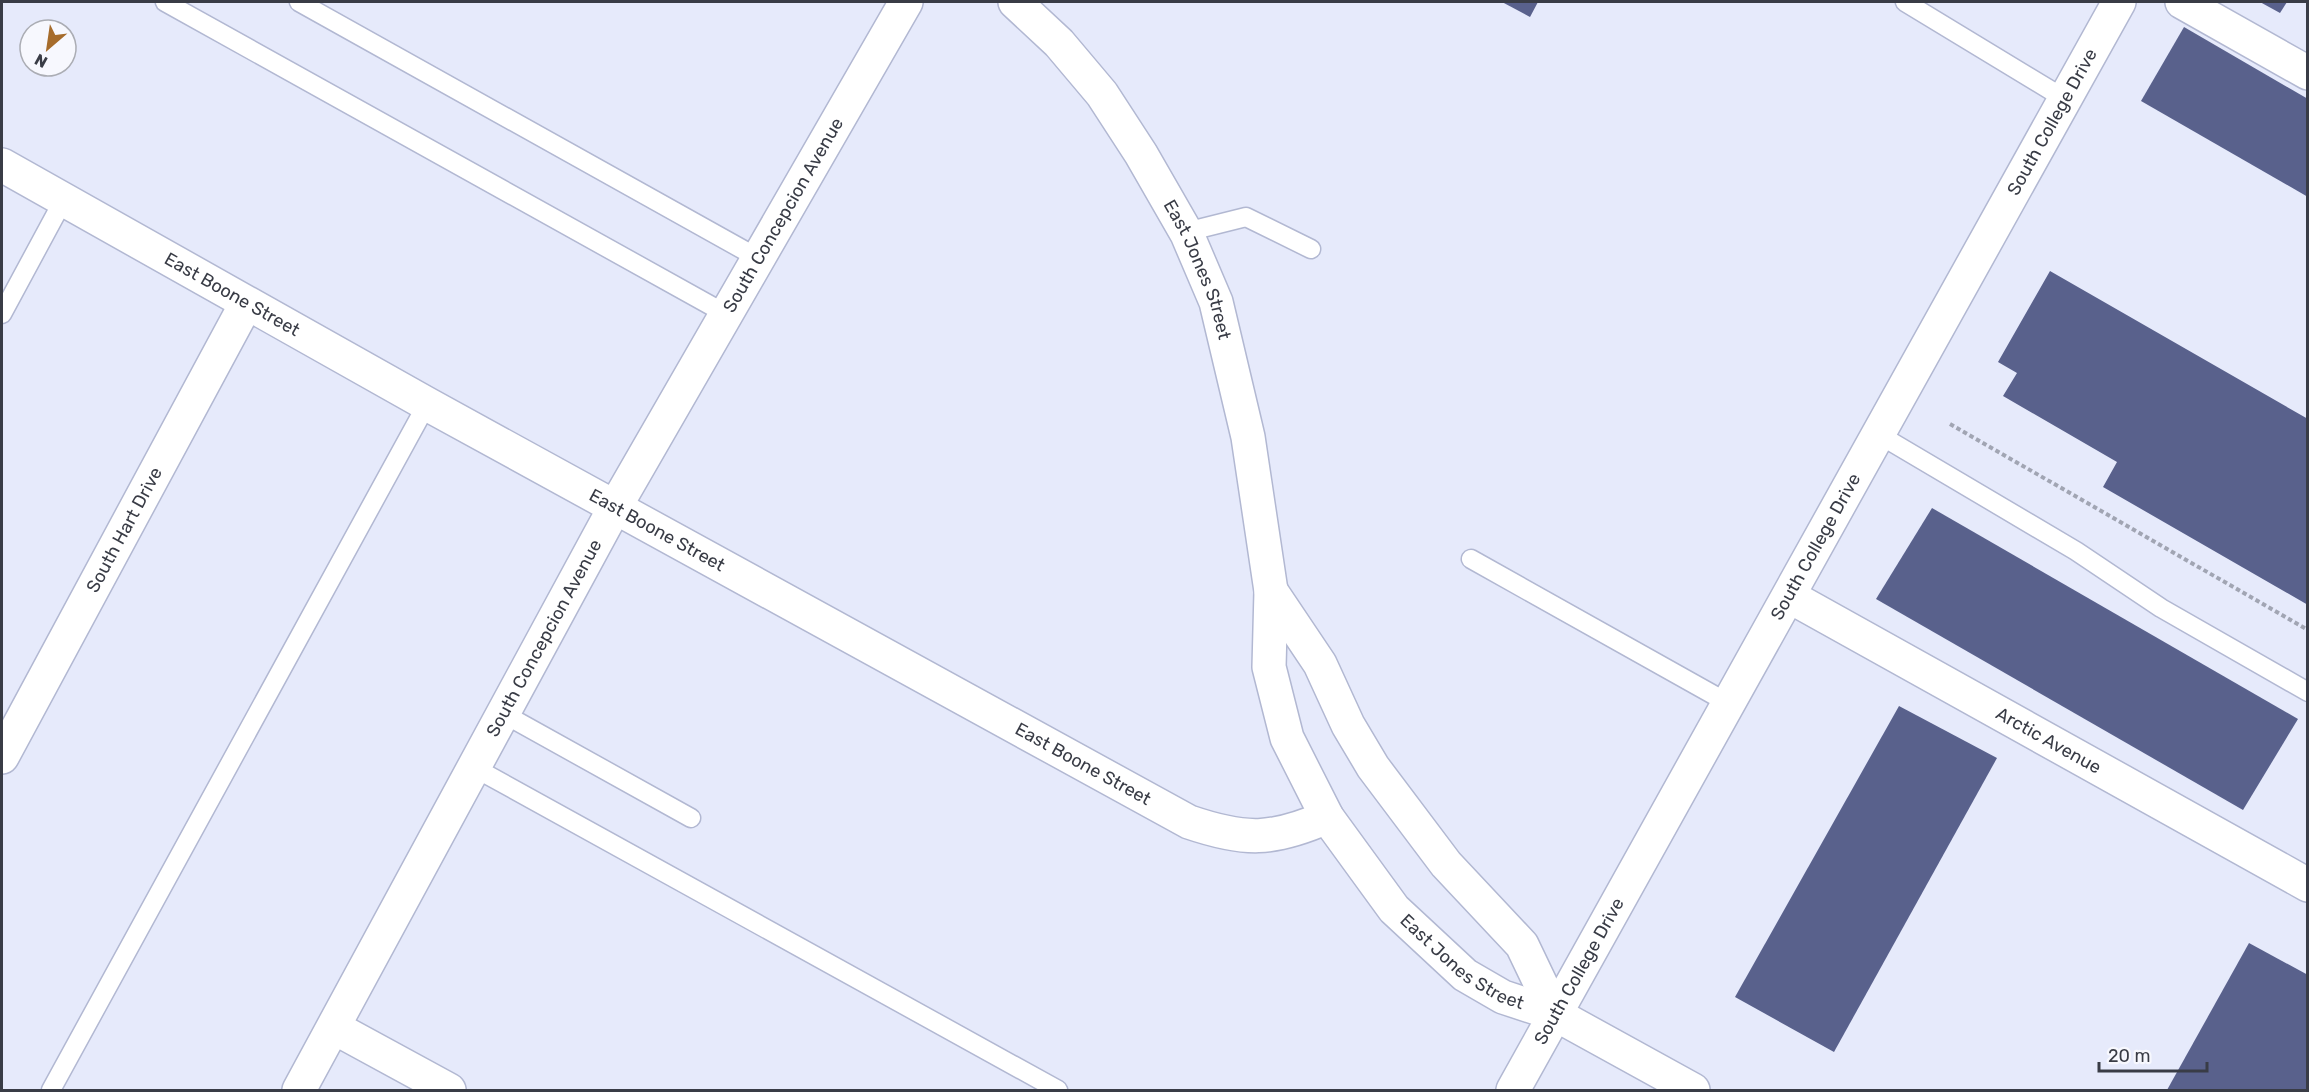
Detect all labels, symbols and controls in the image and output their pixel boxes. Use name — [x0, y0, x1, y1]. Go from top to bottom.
north arrow — [18, 18, 78, 78]
street label: South College Drive — [2002, 45, 2102, 199]
text: N — [31, 50, 51, 72]
street label: South Concepcion Avenue — [718, 114, 848, 317]
street label: East Jones Street — [1159, 196, 1236, 342]
street label: East Boone Street — [161, 248, 304, 341]
street label: South Hart Drive — [82, 463, 167, 596]
street label: South College Drive — [1766, 469, 1865, 624]
street label: East Boone Street — [585, 484, 729, 576]
street label: South Concepcion Avenue — [481, 536, 606, 741]
street label: Arctic Avenue — [1992, 702, 2105, 779]
street label: East Boone Street — [1011, 718, 1155, 810]
street label: South College Drive — [1530, 894, 1629, 1048]
street label: East Jones Street — [1396, 909, 1527, 1014]
scale bar — [2099, 1035, 2207, 1073]
text: 20 m — [2108, 1045, 2150, 1067]

